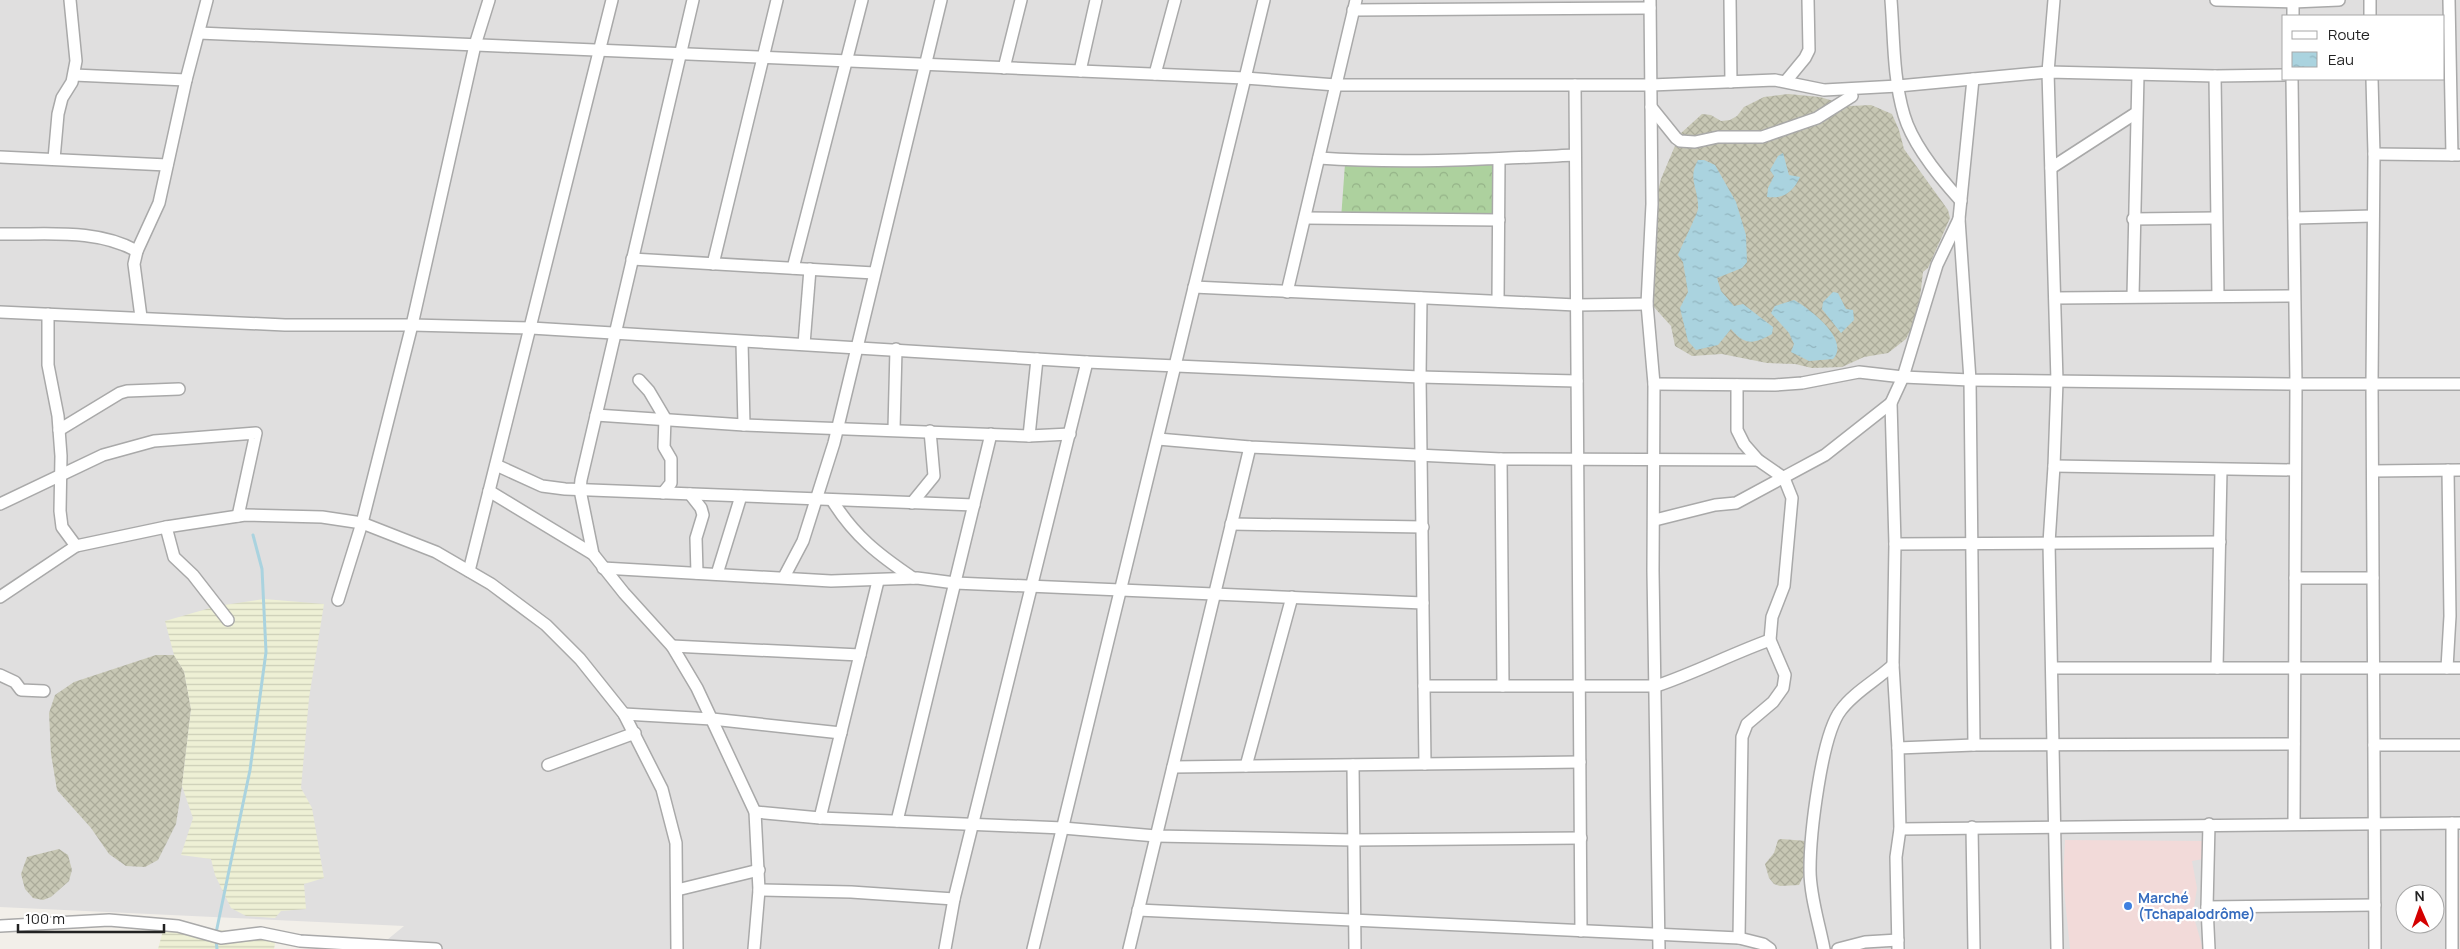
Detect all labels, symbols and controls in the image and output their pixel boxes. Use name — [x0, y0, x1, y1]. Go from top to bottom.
legend — [2282, 15, 2445, 80]
text: Route — [2328, 24, 2370, 45]
text: Eau — [2328, 49, 2354, 70]
north arrow — [2395, 884, 2445, 934]
text: N — [2414, 886, 2425, 905]
place label: Marché (Tchapalodrôme) — [2138, 888, 2255, 923]
marker: Marché (Tchapalodrôme) — [2122, 900, 2134, 912]
scale bar — [18, 902, 164, 934]
text: 100 m — [25, 908, 65, 929]

